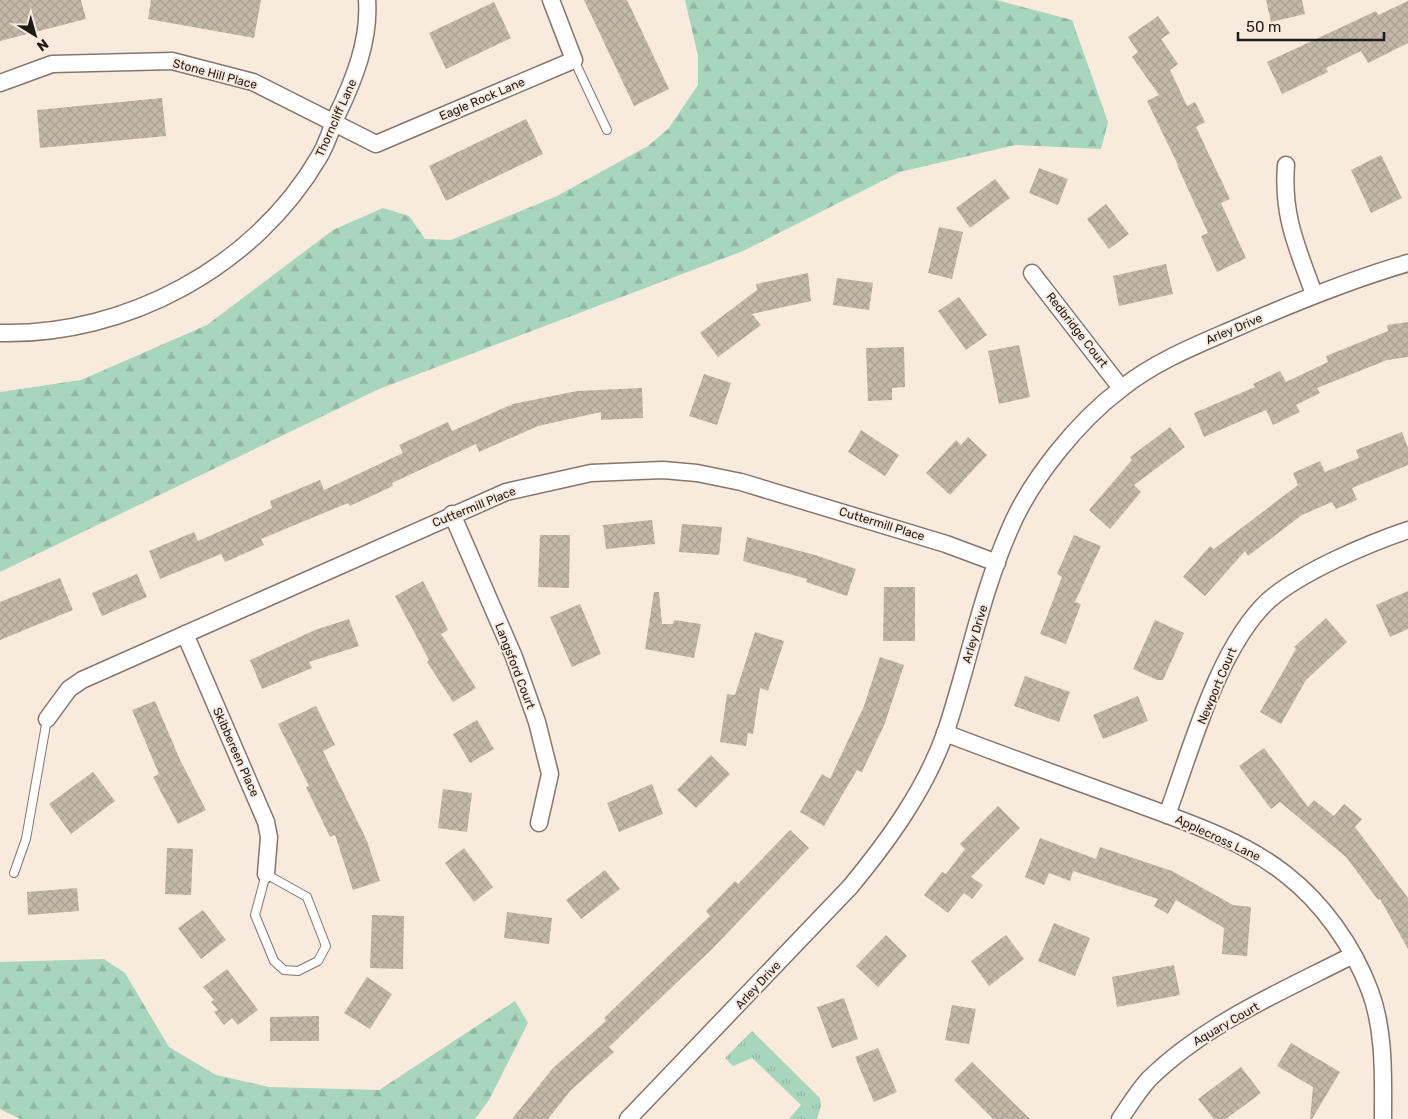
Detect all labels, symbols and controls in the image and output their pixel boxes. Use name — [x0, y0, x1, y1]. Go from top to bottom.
north arrow — [10, 10, 60, 60]
scale bar — [1238, 10, 1384, 42]
text: 50 m — [1246, 18, 1281, 36]
text: N — [33, 35, 52, 55]
street label: Stone Hill Place — [171, 56, 259, 92]
street label: Eagle Rock Lane — [437, 75, 527, 123]
street label: Thorncliff Lane — [313, 77, 359, 159]
street label: Redbridge Court — [1043, 290, 1111, 371]
street label: Arley Drive — [1204, 311, 1265, 347]
street label: Cuttermill Place — [430, 484, 518, 530]
street label: Cuttermill Place — [837, 504, 927, 544]
street label: Arley Drive — [960, 603, 991, 665]
street label: Langsford Court — [492, 621, 538, 711]
street label: Newport Court — [1195, 645, 1240, 727]
street label: Skibbereen Place — [210, 705, 262, 799]
street label: Applecross Lane — [1173, 812, 1263, 864]
street label: Arley Drive — [732, 958, 784, 1012]
street label: Aquary Court — [1190, 999, 1262, 1049]

